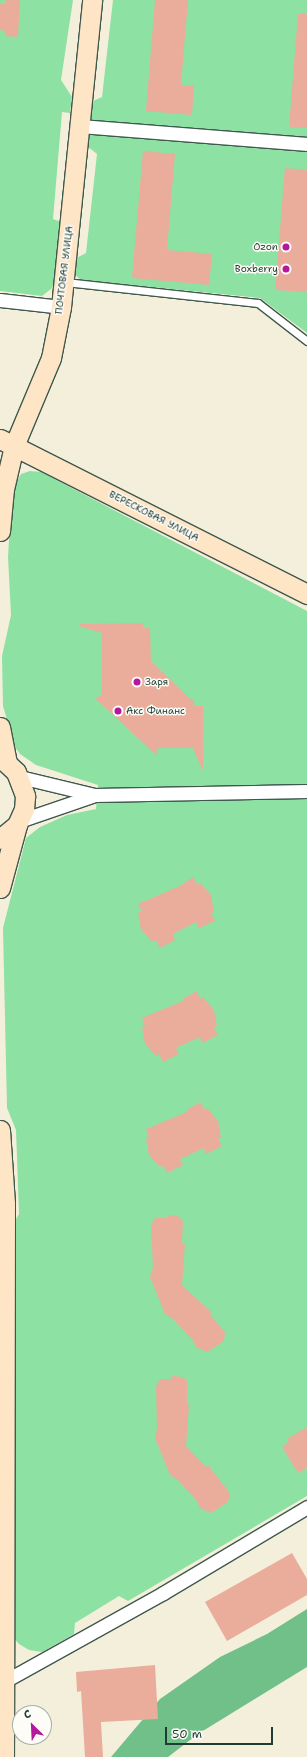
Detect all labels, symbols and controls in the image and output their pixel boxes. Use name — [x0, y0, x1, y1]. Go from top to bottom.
street label: ПОЧТОВАЯ УЛИЦА — [53, 225, 75, 315]
place label: Ozon — [253, 241, 278, 253]
marker: Ozon — [281, 242, 291, 252]
place label: Boxberry — [235, 263, 278, 275]
marker: Boxberry — [281, 264, 291, 274]
street label: ВЕРЕСКОВАЯ УЛИЦА — [107, 488, 201, 544]
place label: Заря — [145, 676, 168, 688]
marker: Заря — [132, 677, 142, 687]
place label: Акс Финанс — [126, 705, 185, 717]
marker: Акс Финанс — [113, 706, 123, 716]
north arrow — [12, 1705, 52, 1745]
text: С — [21, 1706, 33, 1723]
scale bar — [167, 1719, 275, 1745]
text: 50 m — [172, 1726, 202, 1742]

